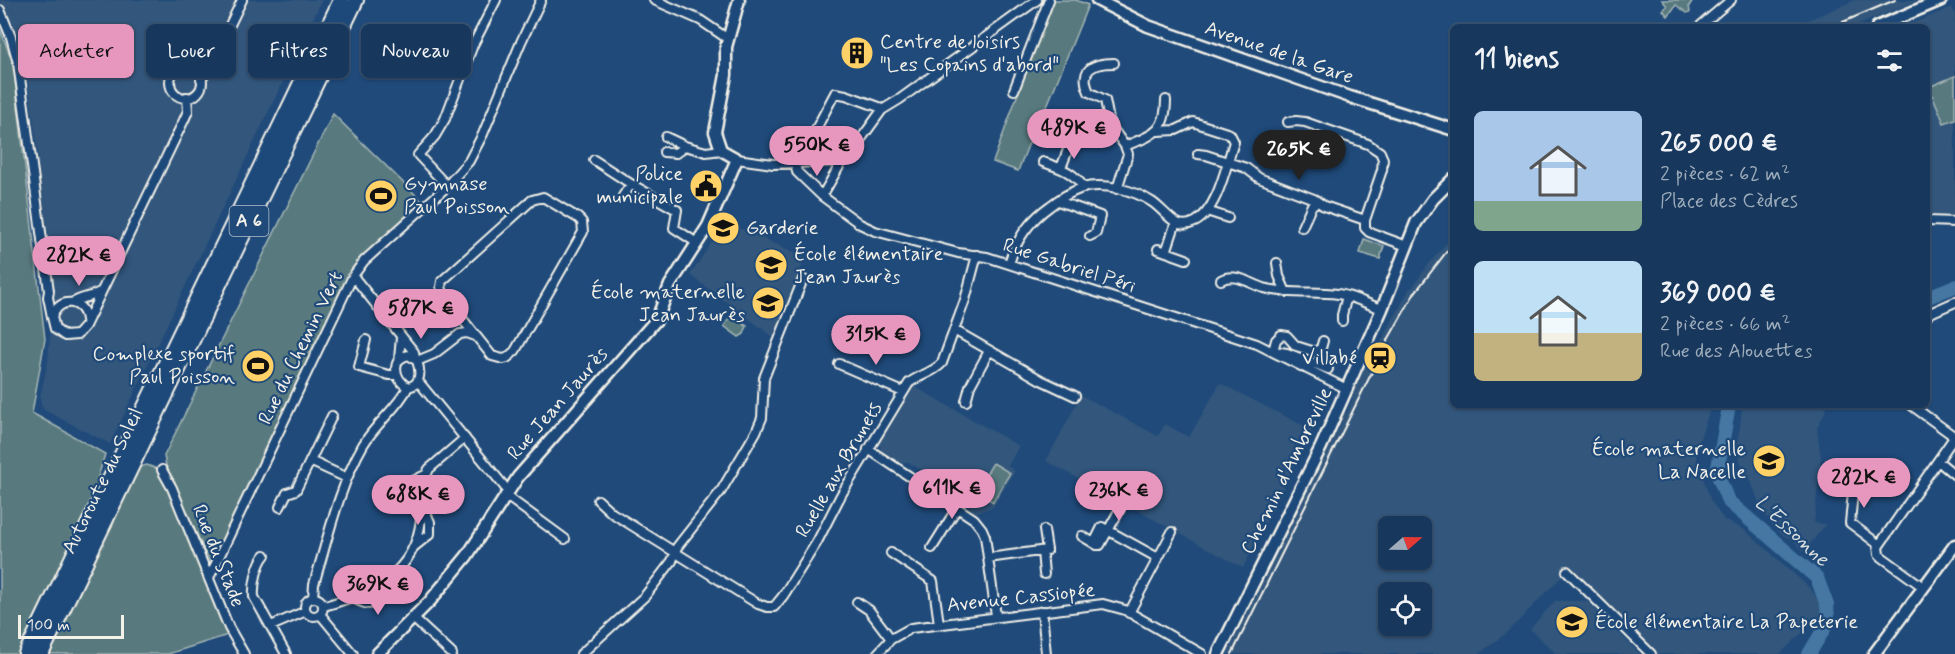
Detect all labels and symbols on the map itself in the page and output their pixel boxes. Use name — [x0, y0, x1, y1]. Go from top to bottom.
street label: Avenue de la Gare — [1201, 15, 1357, 91]
place label: Centre de loisirs "Les Copains d'abord" — [880, 29, 1059, 79]
building icon: Centre de loisirs "Les Copains d'abord" — [839, 35, 875, 71]
pin: 489K € — [1025, 109, 1123, 160]
pin: 550K € — [768, 126, 866, 177]
pin: 265K € — [1250, 130, 1348, 181]
place label: Police municipale — [596, 161, 683, 211]
public building icon: Police municipale — [688, 168, 724, 204]
place label: Gymnase Paul Poisson — [404, 171, 510, 221]
sports icon: Gymnase Paul Poisson — [363, 178, 399, 214]
road number: A 6 — [230, 206, 268, 236]
school or university icon: Garderie — [705, 210, 741, 246]
place label: Garderie — [746, 215, 818, 242]
street label: Rue Gabriel Péri — [999, 232, 1139, 300]
pin: 282K € — [30, 236, 128, 287]
place label: École élémentaire Jean Jaurès — [794, 241, 943, 291]
school or university icon: École élémentaire Jean Jaurès — [753, 247, 789, 283]
street label: Rue du Chemin Vert — [252, 267, 350, 429]
place label: École maternelle Jean Jaurès — [591, 279, 745, 329]
school or university icon: École maternelle Jean Jaurès — [750, 285, 786, 321]
pin: 587K € — [372, 289, 470, 340]
pin: 315K € — [827, 315, 925, 366]
station icon: Villabé — [1362, 340, 1398, 376]
place label: Complexe sportif Paul Poisson — [93, 341, 235, 391]
street label: Rue Jean Jaurès — [501, 342, 615, 466]
place label: Villabé — [1302, 345, 1357, 372]
sports icon: Complexe sportif Paul Poisson — [240, 348, 276, 384]
street label: Chemin d'Ambreville — [1235, 383, 1339, 559]
street label: Ruelle aux Brunets — [789, 397, 889, 543]
street label: Autoroute du Soleil — [56, 403, 150, 559]
place label: École maternelle La Nacelle — [1592, 436, 1746, 486]
school or university icon: École maternelle La Nacelle — [1751, 443, 1787, 479]
pin: 282K € — [1815, 458, 1913, 509]
pin: 611K € — [903, 469, 1001, 520]
pin: 236K € — [1070, 471, 1168, 522]
pin: 688K € — [369, 475, 467, 526]
water label: L'Essonne — [1748, 489, 1836, 574]
street label: Rue du Stade — [185, 501, 251, 611]
north arrow — [1378, 516, 1432, 570]
pin: 369K € — [329, 565, 427, 616]
street label: Avenue Cassiopée — [946, 577, 1097, 619]
school or university icon: École élémentaire La Papeterie — [1554, 604, 1590, 640]
place label: École élémentaire La Papeterie — [1595, 609, 1858, 636]
scale bar — [18, 612, 124, 640]

